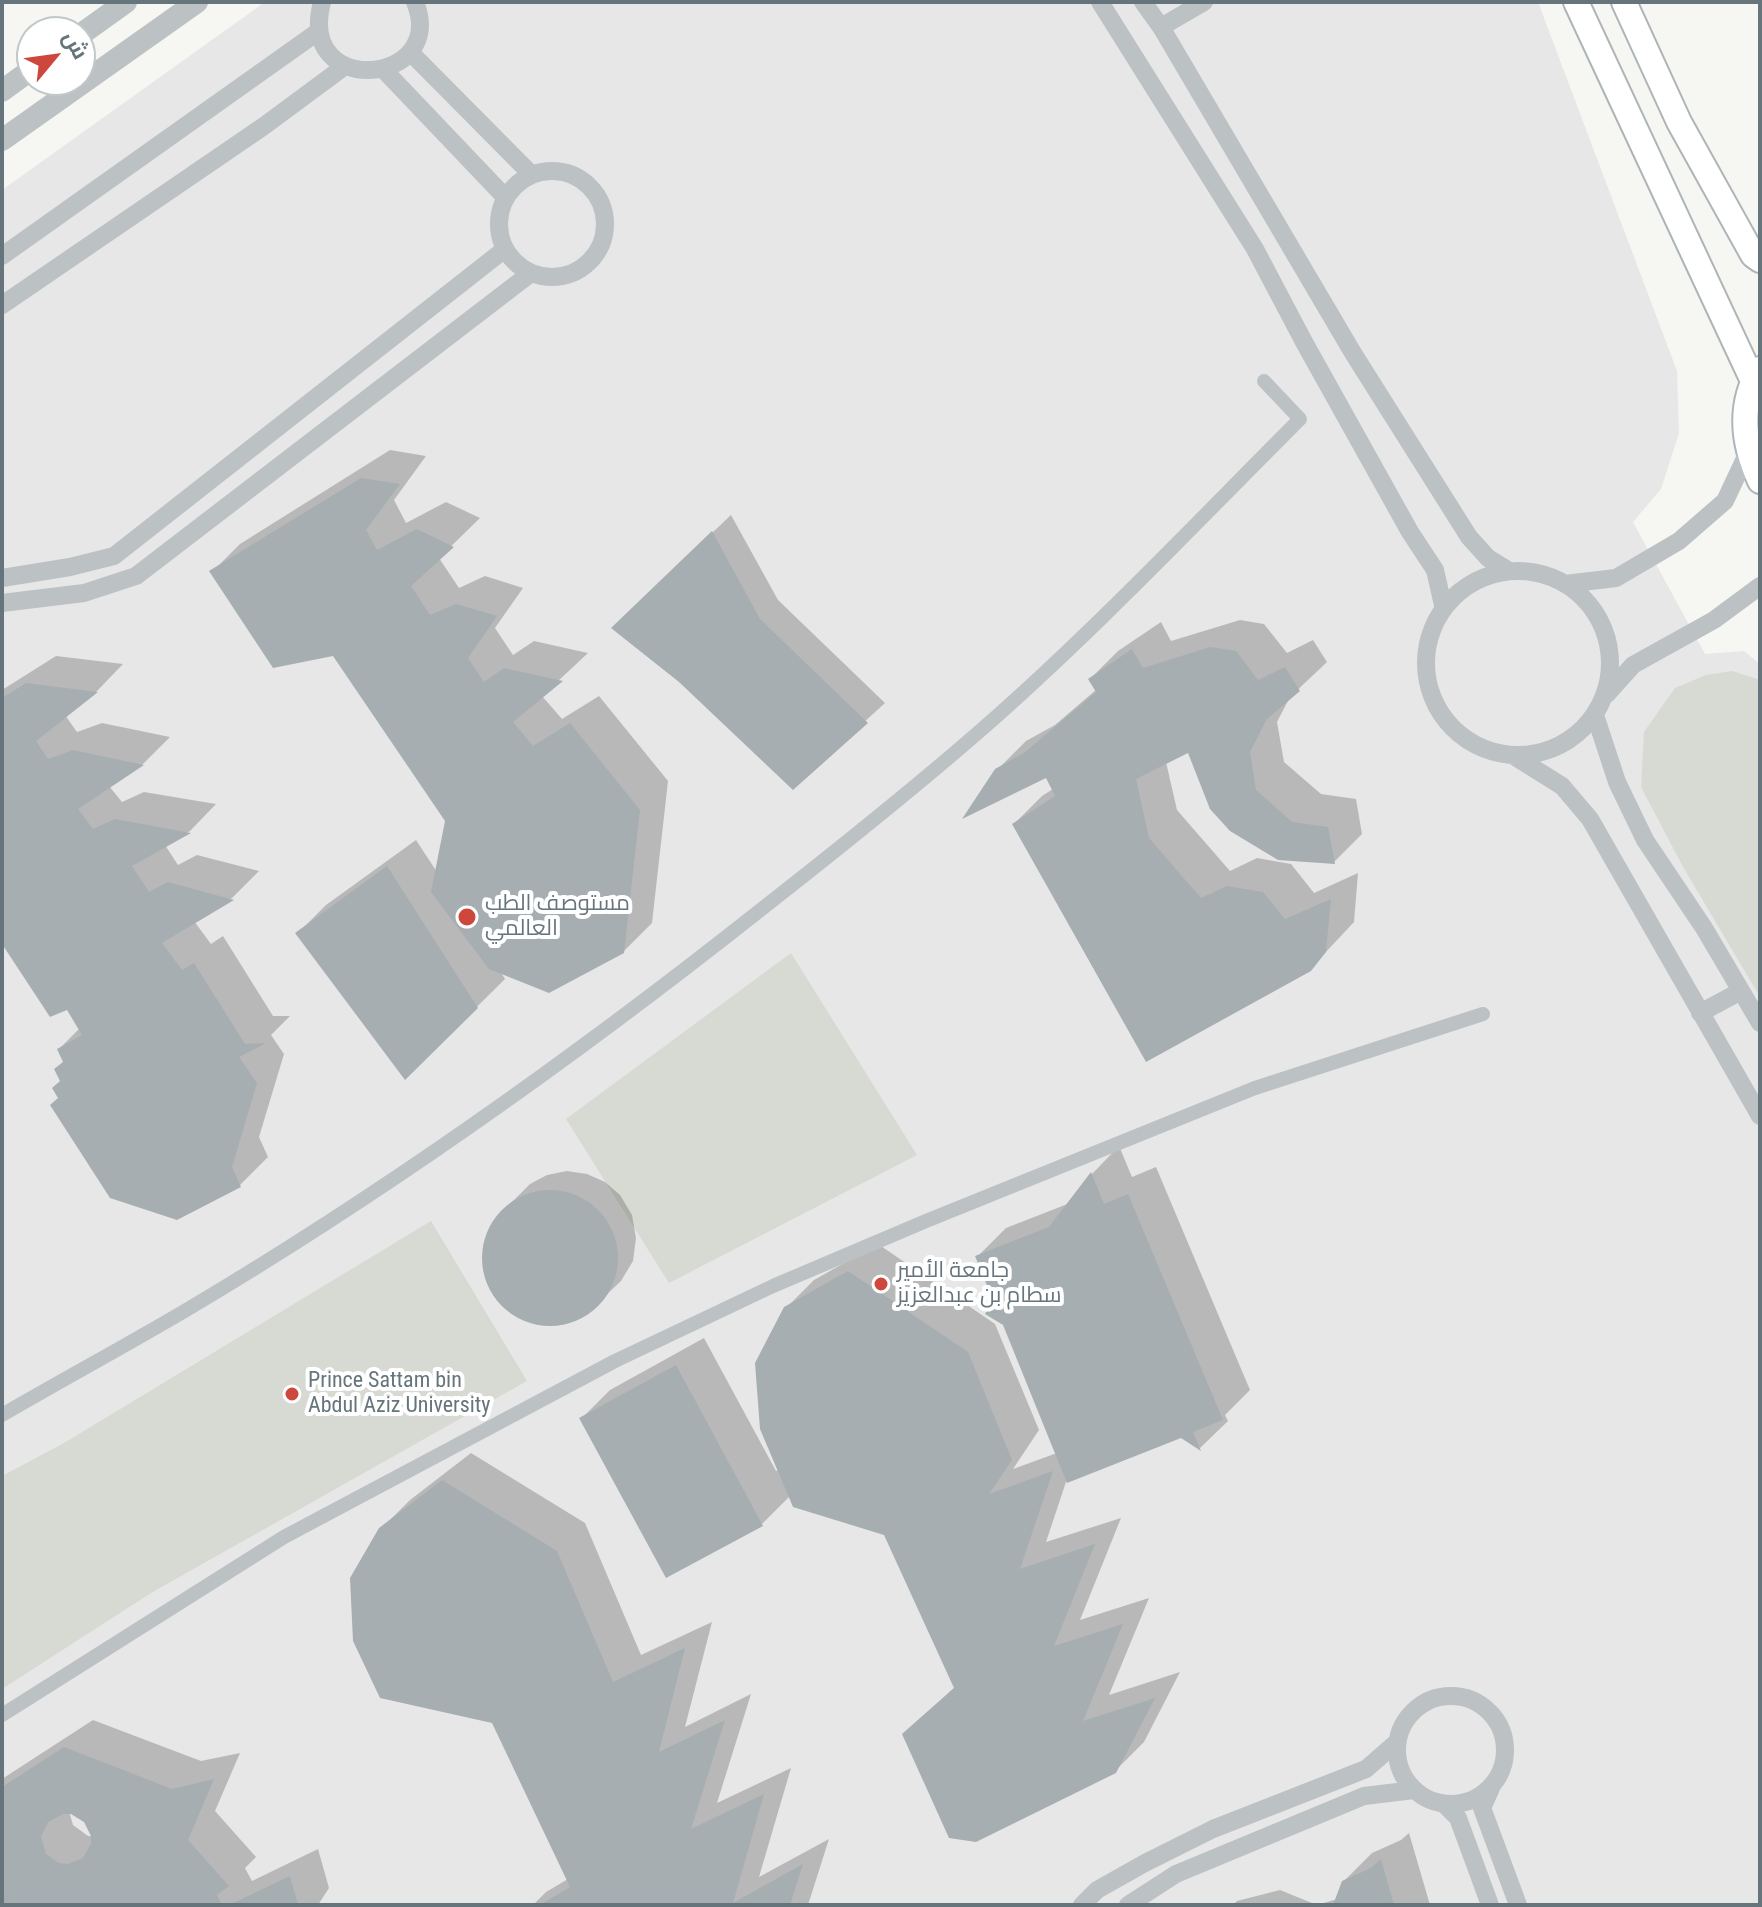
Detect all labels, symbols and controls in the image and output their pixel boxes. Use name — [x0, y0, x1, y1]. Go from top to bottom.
north arrow — [16, 16, 96, 96]
text: ش — [58, 27, 93, 63]
place label: مستوصف الطب العالمي — [485, 891, 630, 942]
marker: مستوصف الطب العالمي — [456, 906, 478, 928]
place label: جامعة الأمير سطام بن عبدالعزيز — [897, 1258, 1061, 1310]
marker: جامعة الأمير سطام بن عبدالعزيز — [872, 1275, 890, 1293]
place label: Prince Sattam bin Abdul Aziz University — [308, 1368, 491, 1420]
marker: Prince Sattam bin Abdul Aziz University — [283, 1385, 301, 1403]

